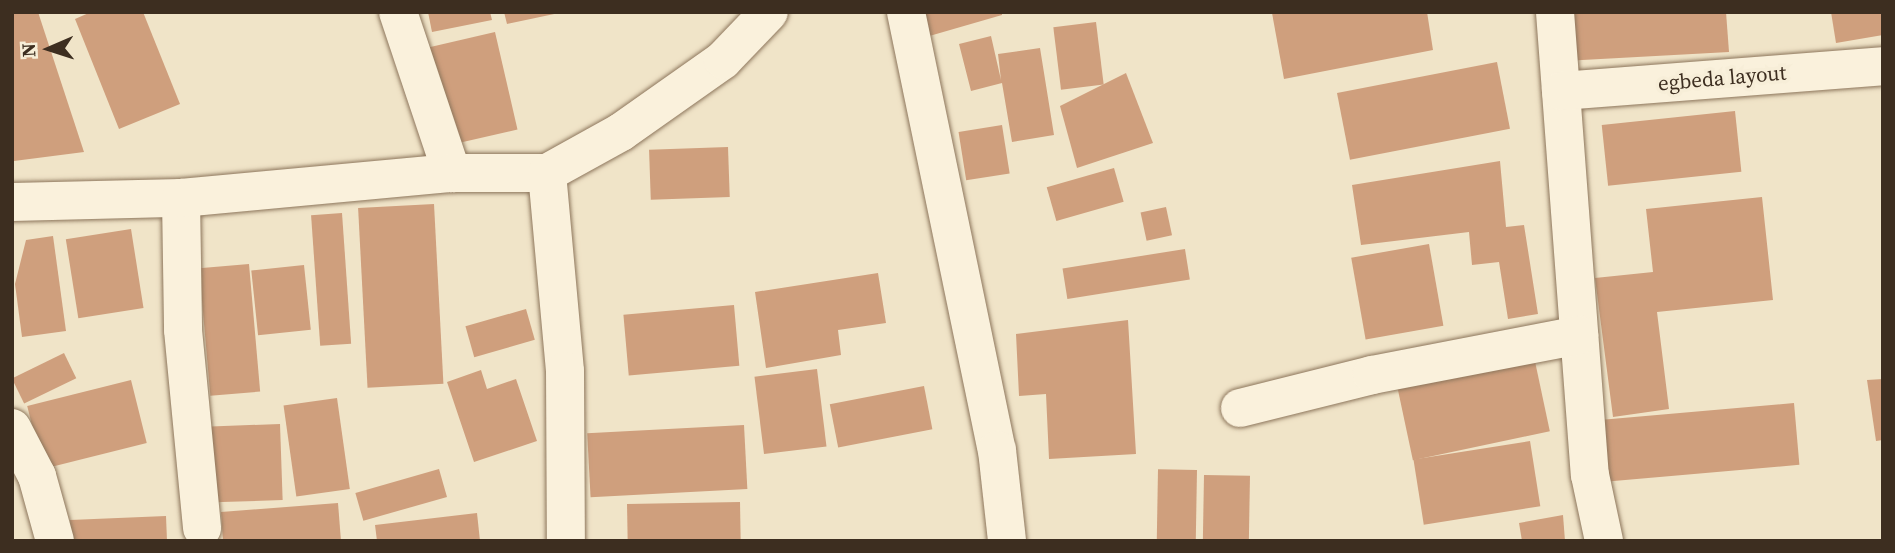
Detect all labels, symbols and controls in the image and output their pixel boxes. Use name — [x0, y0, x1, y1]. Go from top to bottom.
north arrow — [14, 14, 84, 84]
text: N — [15, 43, 41, 58]
street label: egbeda layout — [1657, 60, 1787, 96]

